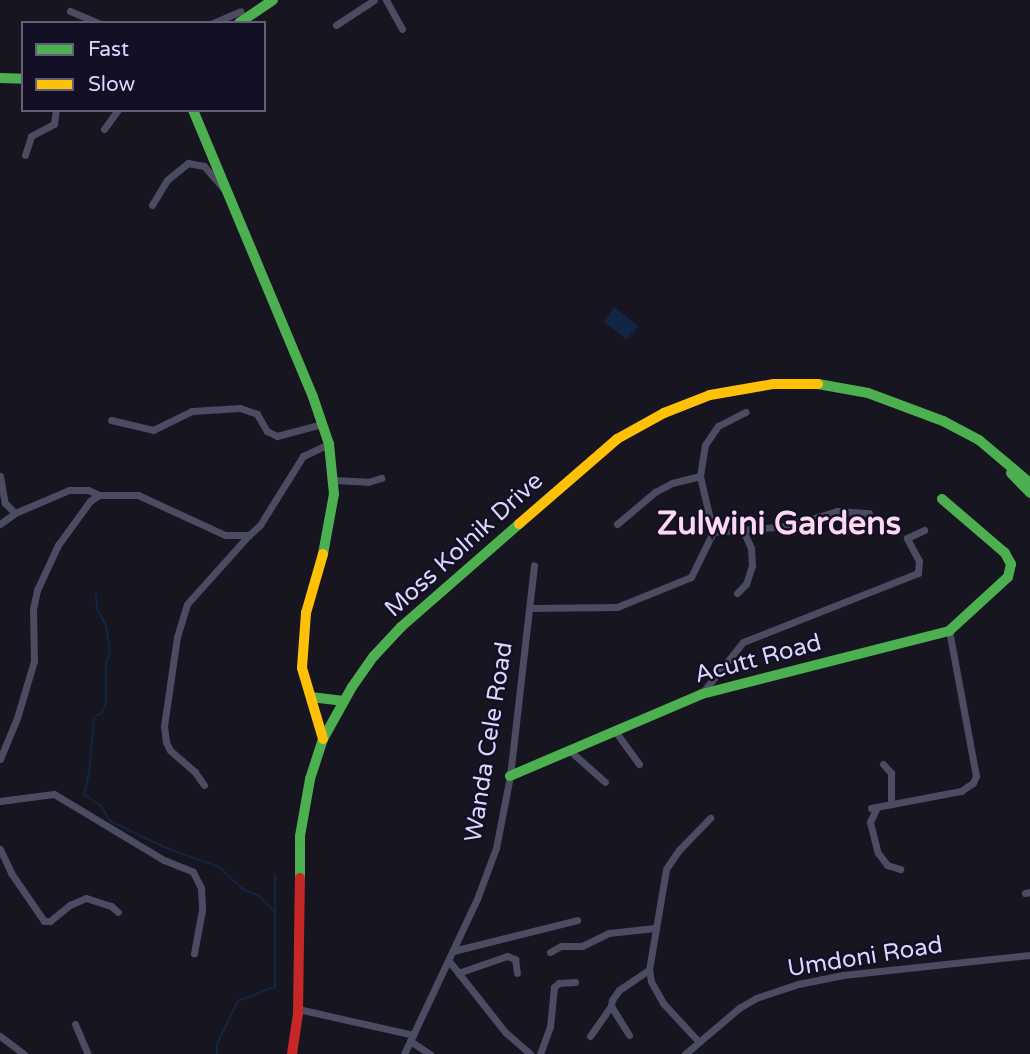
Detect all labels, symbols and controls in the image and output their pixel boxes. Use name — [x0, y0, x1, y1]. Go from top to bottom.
legend — [21, 21, 266, 112]
text: Fast — [88, 37, 129, 62]
text: Slow — [88, 72, 135, 97]
street label: Moss Kolnik Drive — [379, 467, 549, 623]
district label: Zulwini Gardens — [657, 505, 901, 543]
street label: Acutt Road — [692, 628, 824, 690]
street label: Wanda Cele Road — [459, 640, 519, 844]
street label: Umdoni Road — [785, 931, 945, 983]

